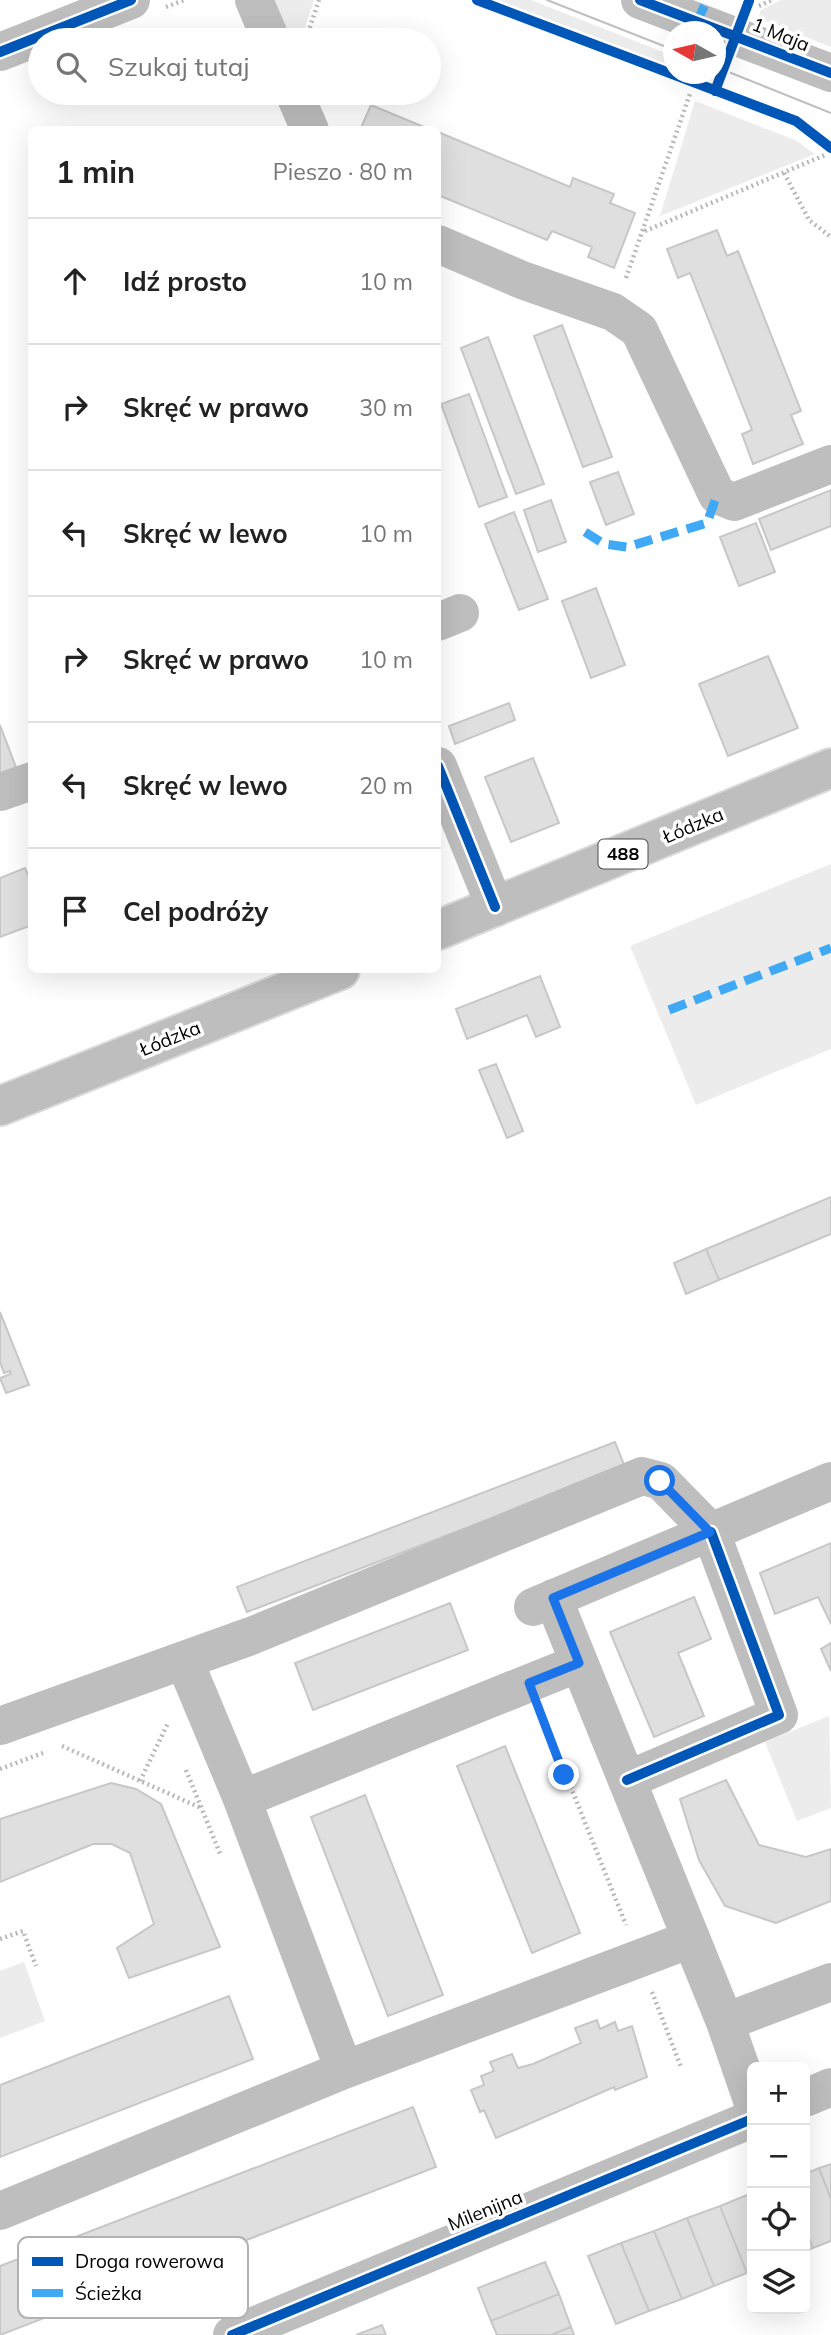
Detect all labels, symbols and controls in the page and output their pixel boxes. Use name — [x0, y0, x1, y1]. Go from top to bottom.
street label: 1 Maja — [749, 12, 813, 56]
north arrow — [663, 21, 726, 84]
search box — [28, 28, 441, 105]
icon: search — [52, 48, 90, 86]
text: Szukaj tutaj — [108, 50, 250, 83]
text: 1 min — [56, 153, 135, 191]
text: Pieszo · 80 m — [273, 157, 413, 186]
icon: ahead — [56, 262, 94, 300]
text: Idź prosto — [123, 265, 247, 298]
text: 10 m — [359, 267, 413, 296]
icon: right — [56, 388, 94, 426]
text: Skręć w prawo — [123, 391, 309, 424]
text: 30 m — [359, 393, 413, 422]
icon: left — [56, 514, 94, 552]
text: Skręć w lewo — [123, 517, 288, 550]
text: 10 m — [359, 519, 413, 548]
icon: right — [56, 640, 94, 678]
text: Skręć w prawo — [123, 643, 309, 676]
text: 10 m — [359, 645, 413, 674]
icon: left — [56, 766, 94, 804]
text: Skręć w lewo — [123, 769, 288, 802]
text: 20 m — [359, 771, 413, 800]
street label: Łódzka — [658, 802, 727, 849]
road number: 488 — [598, 840, 648, 868]
icon: arrive — [56, 892, 94, 930]
text: Cel podróży — [123, 895, 268, 928]
street label: Łódzka — [135, 1015, 204, 1061]
route start — [644, 1465, 675, 1496]
route end — [548, 1759, 579, 1790]
map controls — [747, 2062, 810, 2314]
button: + — [747, 2062, 810, 2125]
button: − — [747, 2125, 810, 2188]
street label: Milenijna — [444, 2184, 526, 2236]
button: locate — [747, 2188, 810, 2251]
legend — [18, 2237, 248, 2318]
text: Droga rowerowa — [75, 2249, 224, 2273]
button: layers — [747, 2251, 810, 2314]
text: Ścieżka — [75, 2281, 142, 2305]

